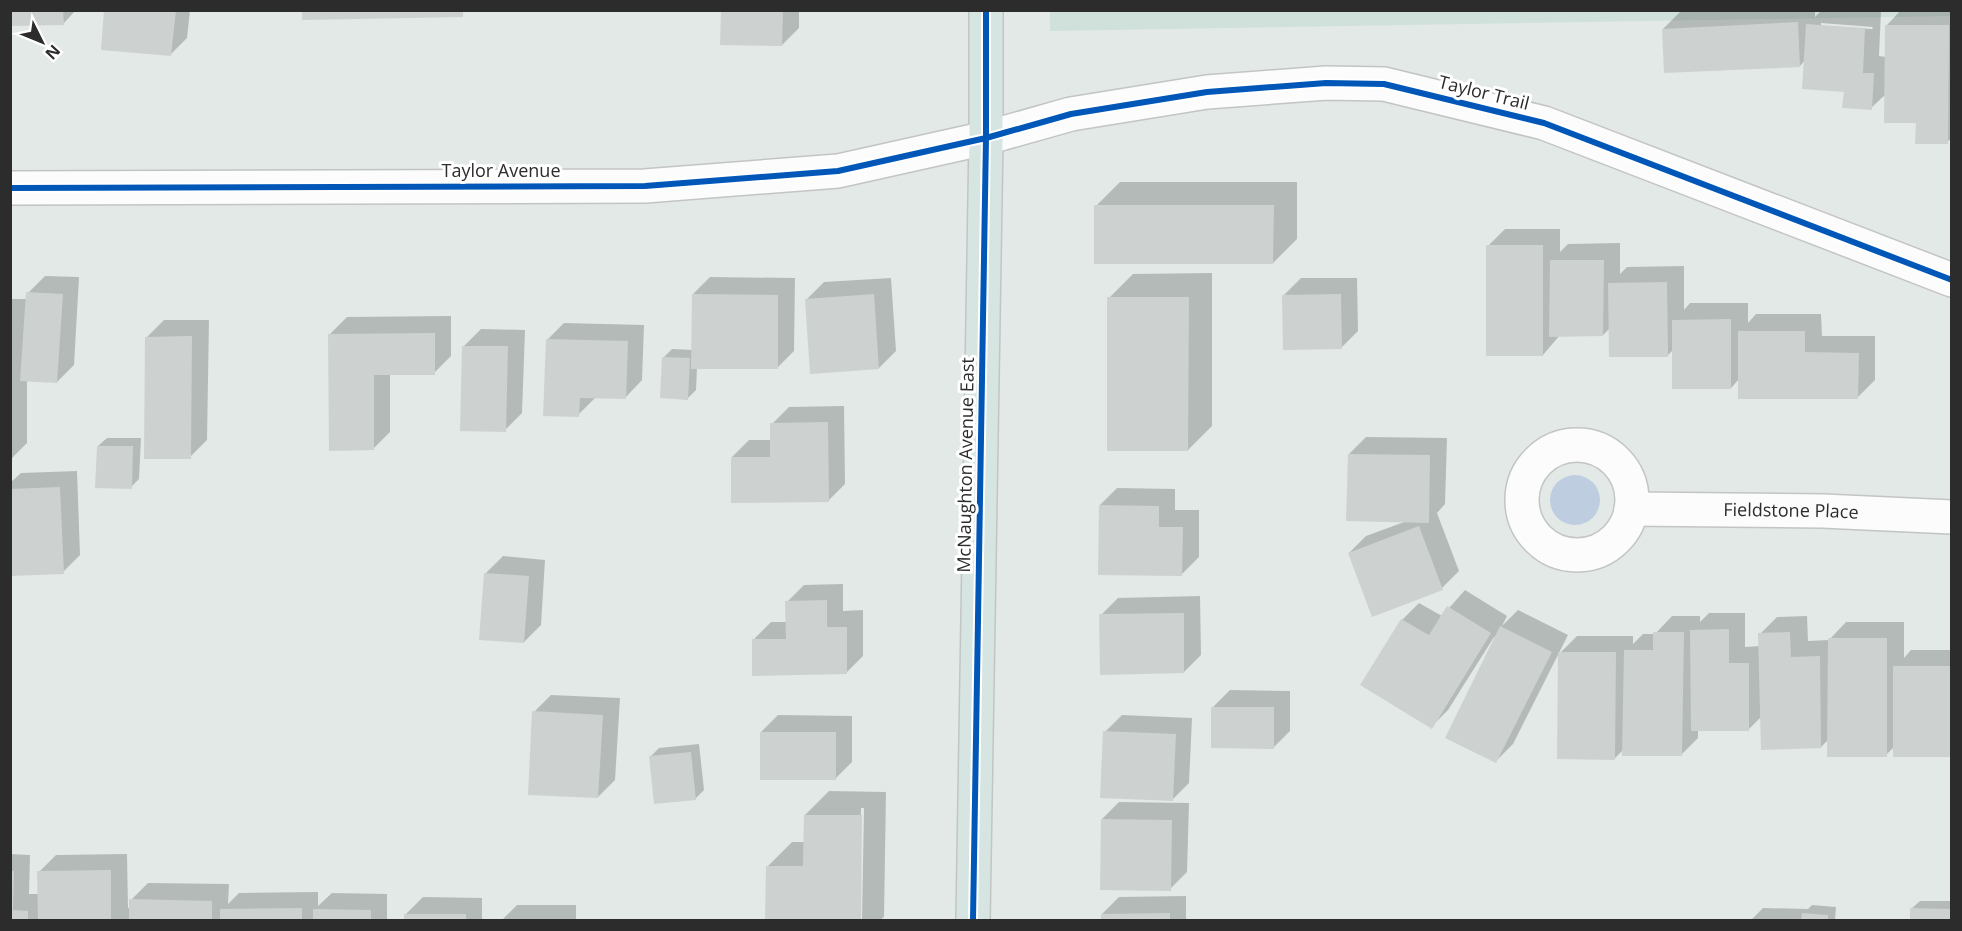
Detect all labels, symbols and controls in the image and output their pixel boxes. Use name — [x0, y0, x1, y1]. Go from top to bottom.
north arrow — [12, 12, 72, 72]
text: N — [40, 40, 65, 64]
street label: Taylor Trail — [1436, 69, 1532, 115]
street label: Taylor Avenue — [441, 158, 561, 182]
street label: McNaughton Avenue East — [951, 357, 979, 573]
street label: Fieldstone Place — [1723, 497, 1859, 524]

